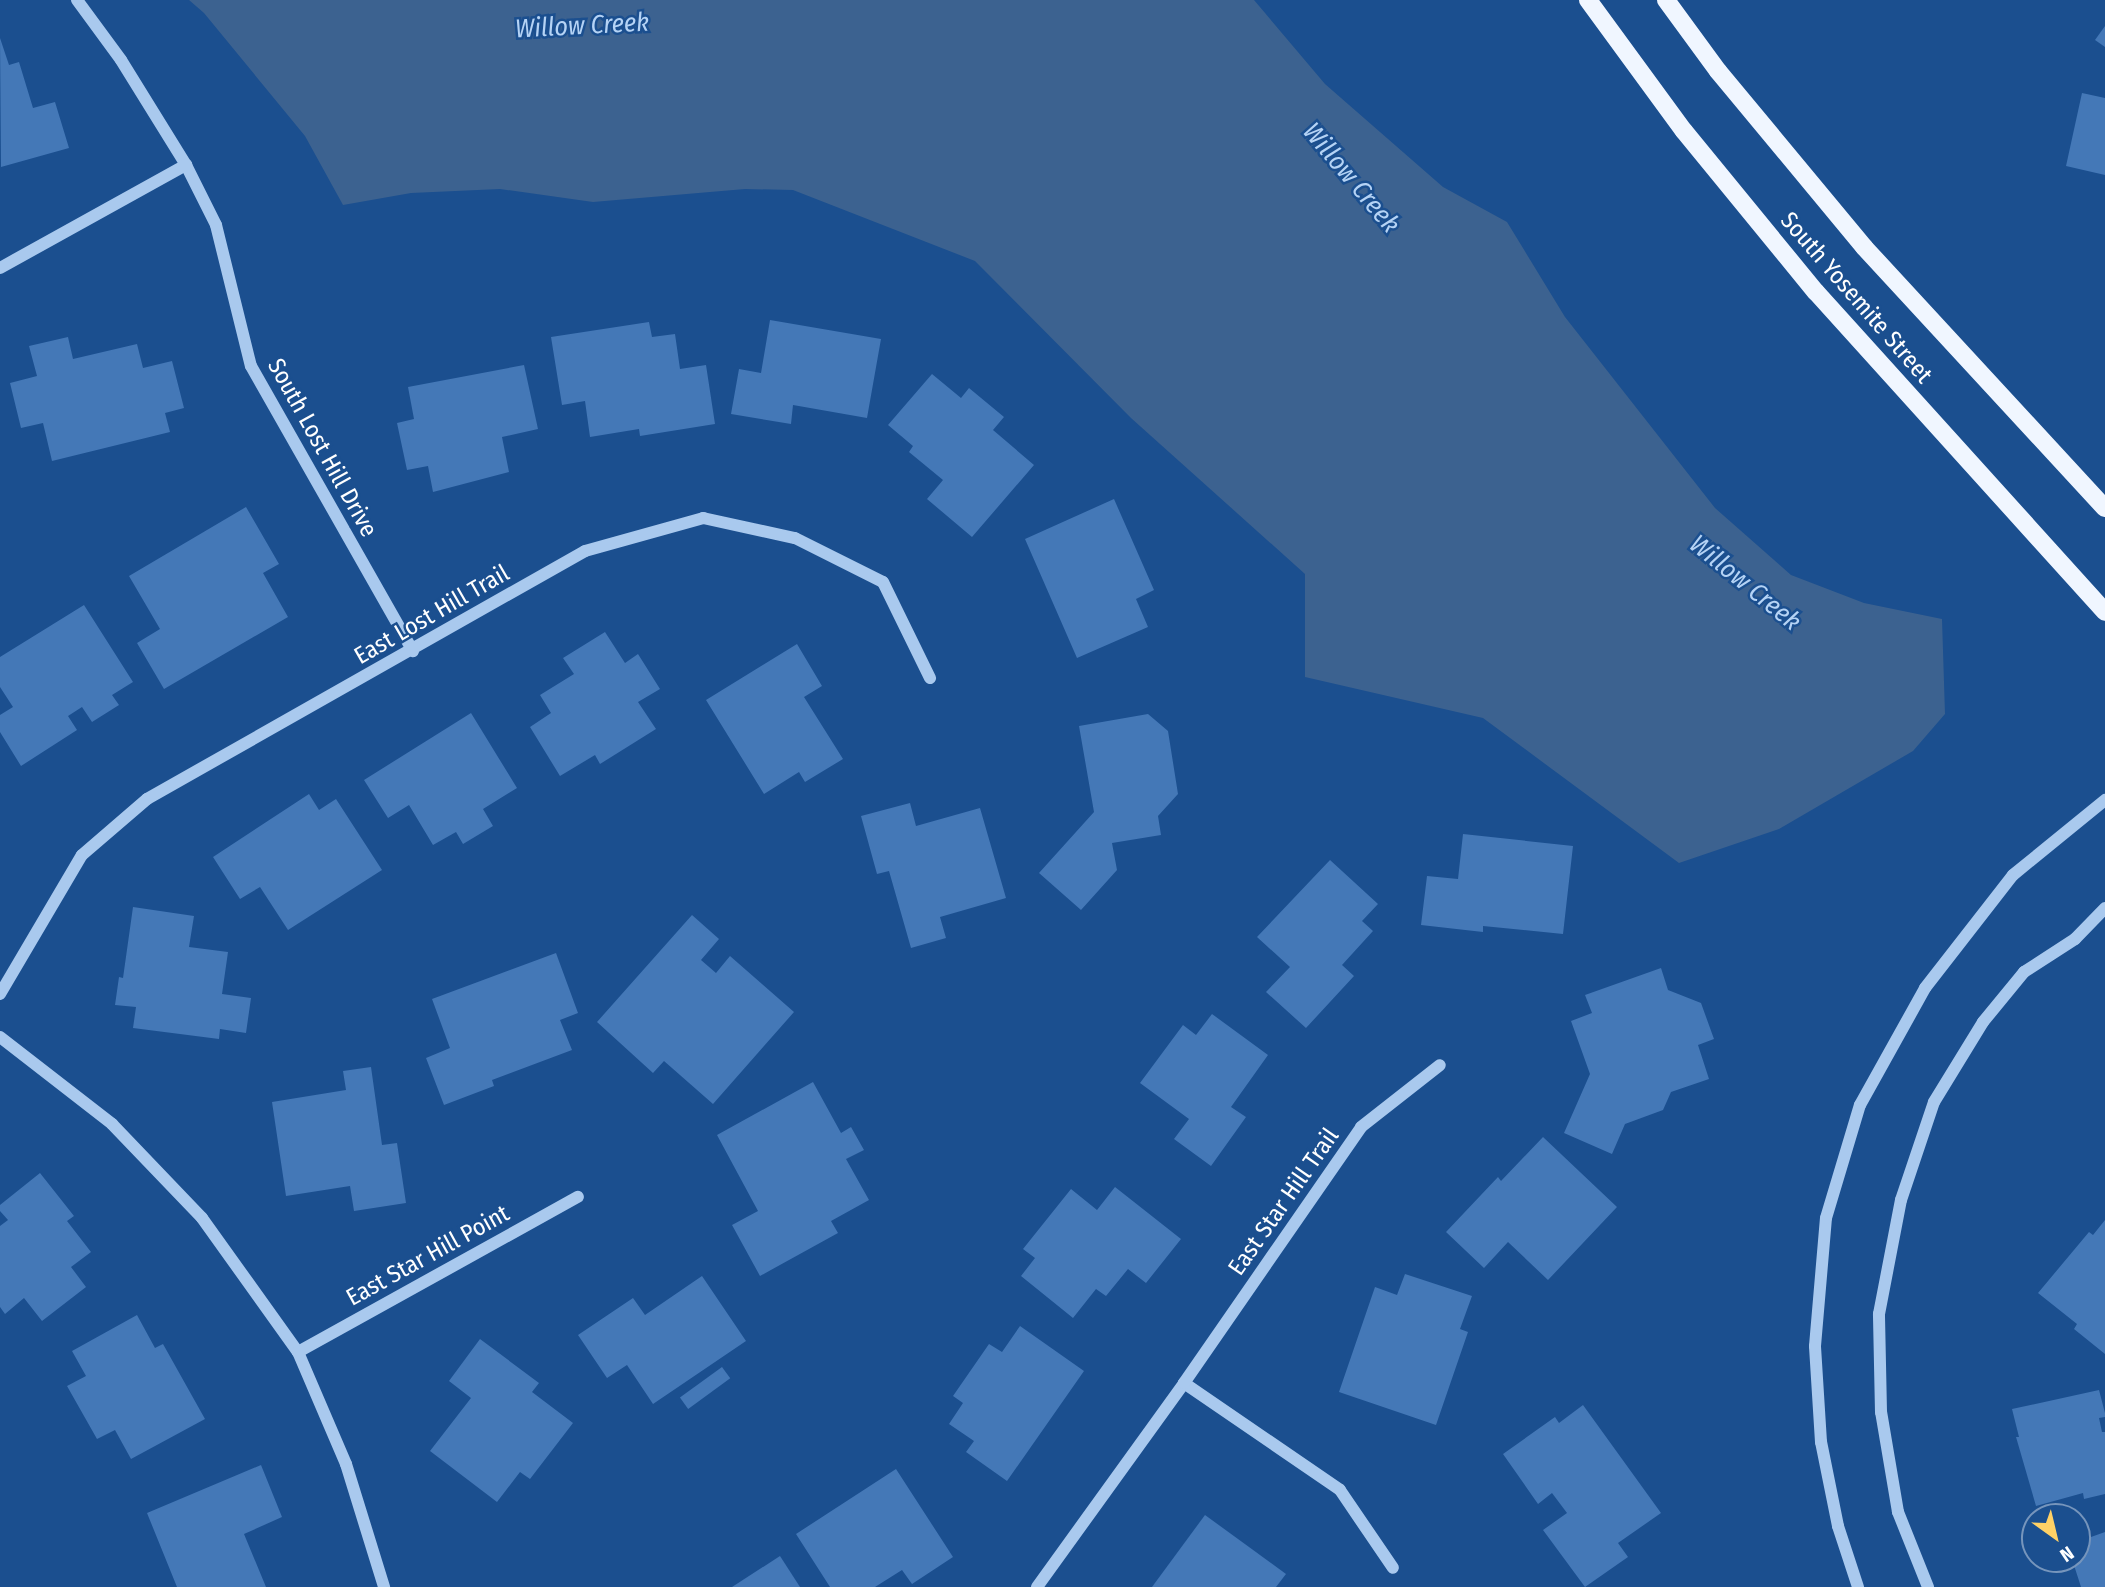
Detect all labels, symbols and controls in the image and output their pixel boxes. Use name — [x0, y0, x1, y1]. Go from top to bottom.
water label: Willow Creek — [514, 7, 650, 45]
water label: Willow Creek — [1296, 117, 1406, 239]
street label: South Yosemite Street — [1774, 207, 1938, 389]
street label: South Lost Hill Drive — [261, 354, 383, 542]
water label: Willow Creek — [1683, 529, 1807, 637]
street label: East Lost Hill Trail — [350, 559, 514, 671]
street label: East Star Hill Trail — [1223, 1123, 1345, 1281]
street label: East Star Hill Point — [342, 1199, 514, 1313]
north arrow — [2021, 1503, 2091, 1573]
text: N — [2056, 1541, 2078, 1567]

